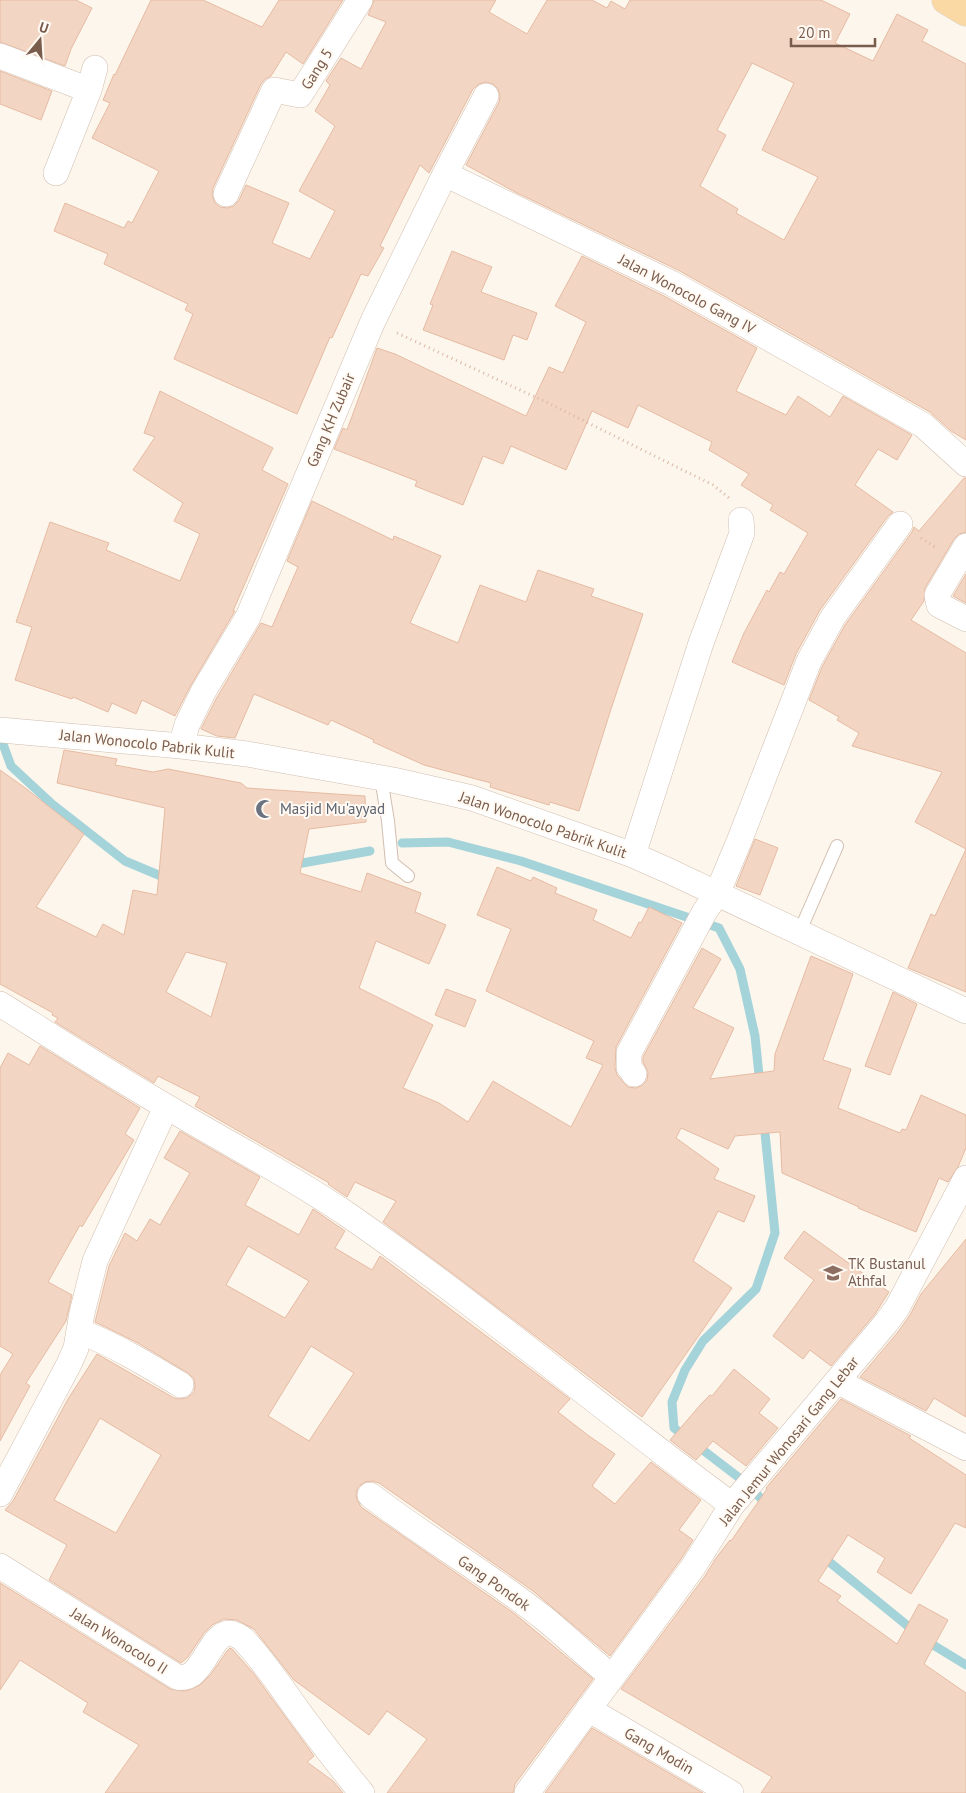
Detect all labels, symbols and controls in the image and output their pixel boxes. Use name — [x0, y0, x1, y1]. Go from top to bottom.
north arrow — [15, 15, 65, 65]
scale bar — [791, 15, 875, 47]
text: U — [37, 18, 51, 38]
text: 20 m — [798, 23, 831, 42]
street label: Gang 5 — [297, 45, 337, 93]
street label: Jalan Wonocolo Gang IV — [615, 249, 759, 338]
street label: Gang KH Zubair — [302, 370, 359, 470]
street label: Jalan Wonocolo Pabrik Kulit — [58, 725, 236, 762]
street label: Jalan Wonocolo Pabrik Kulit — [456, 787, 629, 862]
mosque icon: Masjid Mu'ayyad — [254, 798, 276, 820]
place label: Masjid Mu'ayyad — [280, 799, 385, 818]
place label: TK Bustanul Athfal — [848, 1254, 926, 1290]
school or university icon: TK Bustanul Athfal — [822, 1262, 844, 1284]
street label: Jalan Jemur Wonosari Gang Lebar — [714, 1352, 863, 1530]
street label: Gang Pondok — [454, 1551, 535, 1615]
street label: Jalan Wonocolo II — [66, 1603, 171, 1678]
street label: Gang Modin — [621, 1723, 697, 1778]

